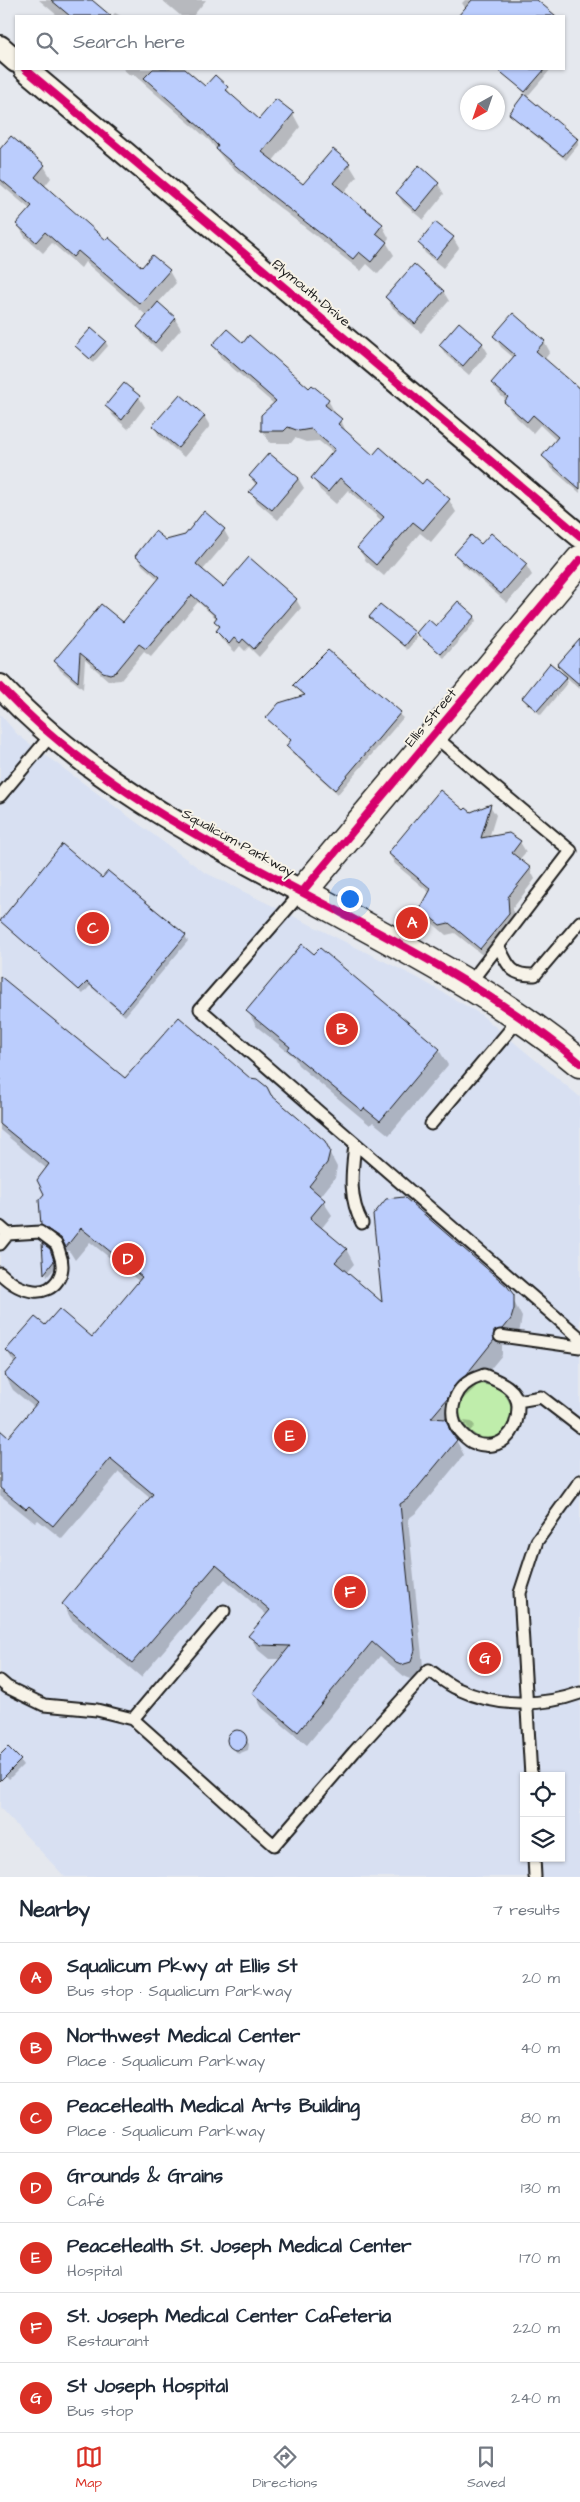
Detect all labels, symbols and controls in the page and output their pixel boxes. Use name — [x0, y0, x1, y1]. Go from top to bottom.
search box — [15, 15, 565, 70]
icon: search — [33, 29, 61, 57]
text: Search here — [73, 29, 185, 56]
north arrow — [460, 85, 505, 130]
street label: Plymouth Drive — [268, 254, 355, 332]
street label: Ellis Street — [401, 684, 462, 751]
street label: Squalicum Parkway — [178, 804, 298, 882]
your location — [337, 886, 363, 912]
pin: A — [396, 904, 428, 942]
pin: C — [77, 909, 109, 947]
pin: B — [326, 1010, 358, 1048]
pin: D — [112, 1240, 144, 1278]
pin: E — [274, 1417, 306, 1455]
pin: F — [334, 1573, 366, 1611]
pin: G — [469, 1639, 501, 1677]
map controls — [520, 1772, 565, 1862]
button: locate — [520, 1772, 565, 1817]
button: layers — [520, 1817, 565, 1862]
text: Nearby — [20, 1895, 90, 1924]
text: 7 results — [493, 1899, 560, 1921]
text: Squalicum Pkwy at Ellis St — [67, 1953, 298, 1980]
text: A — [31, 1967, 41, 1989]
text: 20 m — [522, 1967, 560, 1989]
text: Bus stop · Squalicum Parkway — [67, 1980, 292, 2002]
text: Northwest Medical Center — [67, 2023, 300, 2050]
text: B — [30, 2037, 42, 2059]
text: 40 m — [520, 2037, 560, 2059]
text: Place · Squalicum Parkway — [67, 2050, 265, 2072]
text: PeaceHealth Medical Arts Building — [67, 2093, 360, 2120]
text: C — [30, 2107, 42, 2129]
text: 80 m — [521, 2107, 560, 2129]
text: Place · Squalicum Parkway — [67, 2120, 265, 2142]
text: Grounds & Grains — [67, 2163, 223, 2190]
text: D — [31, 2177, 41, 2199]
text: 130 m — [521, 2177, 560, 2199]
text: Café — [67, 2190, 105, 2212]
text: PeaceHealth St. Joseph Medical Center — [67, 2233, 411, 2260]
text: E — [31, 2247, 41, 2269]
text: 170 m — [519, 2247, 560, 2269]
text: Hospital — [67, 2260, 122, 2282]
text: St. Joseph Medical Center Cafeteria — [67, 2303, 391, 2330]
text: F — [30, 2317, 42, 2339]
text: 220 m — [513, 2317, 560, 2339]
text: Restaurant — [67, 2330, 149, 2352]
text: St Joseph Hospital — [67, 2373, 228, 2400]
text: G — [30, 2387, 42, 2409]
text: 240 m — [511, 2387, 560, 2409]
text: Bus stop — [67, 2400, 133, 2422]
tab: Map — [75, 2443, 103, 2493]
tab: Directions — [252, 2443, 317, 2493]
tab: Saved — [467, 2443, 505, 2493]

